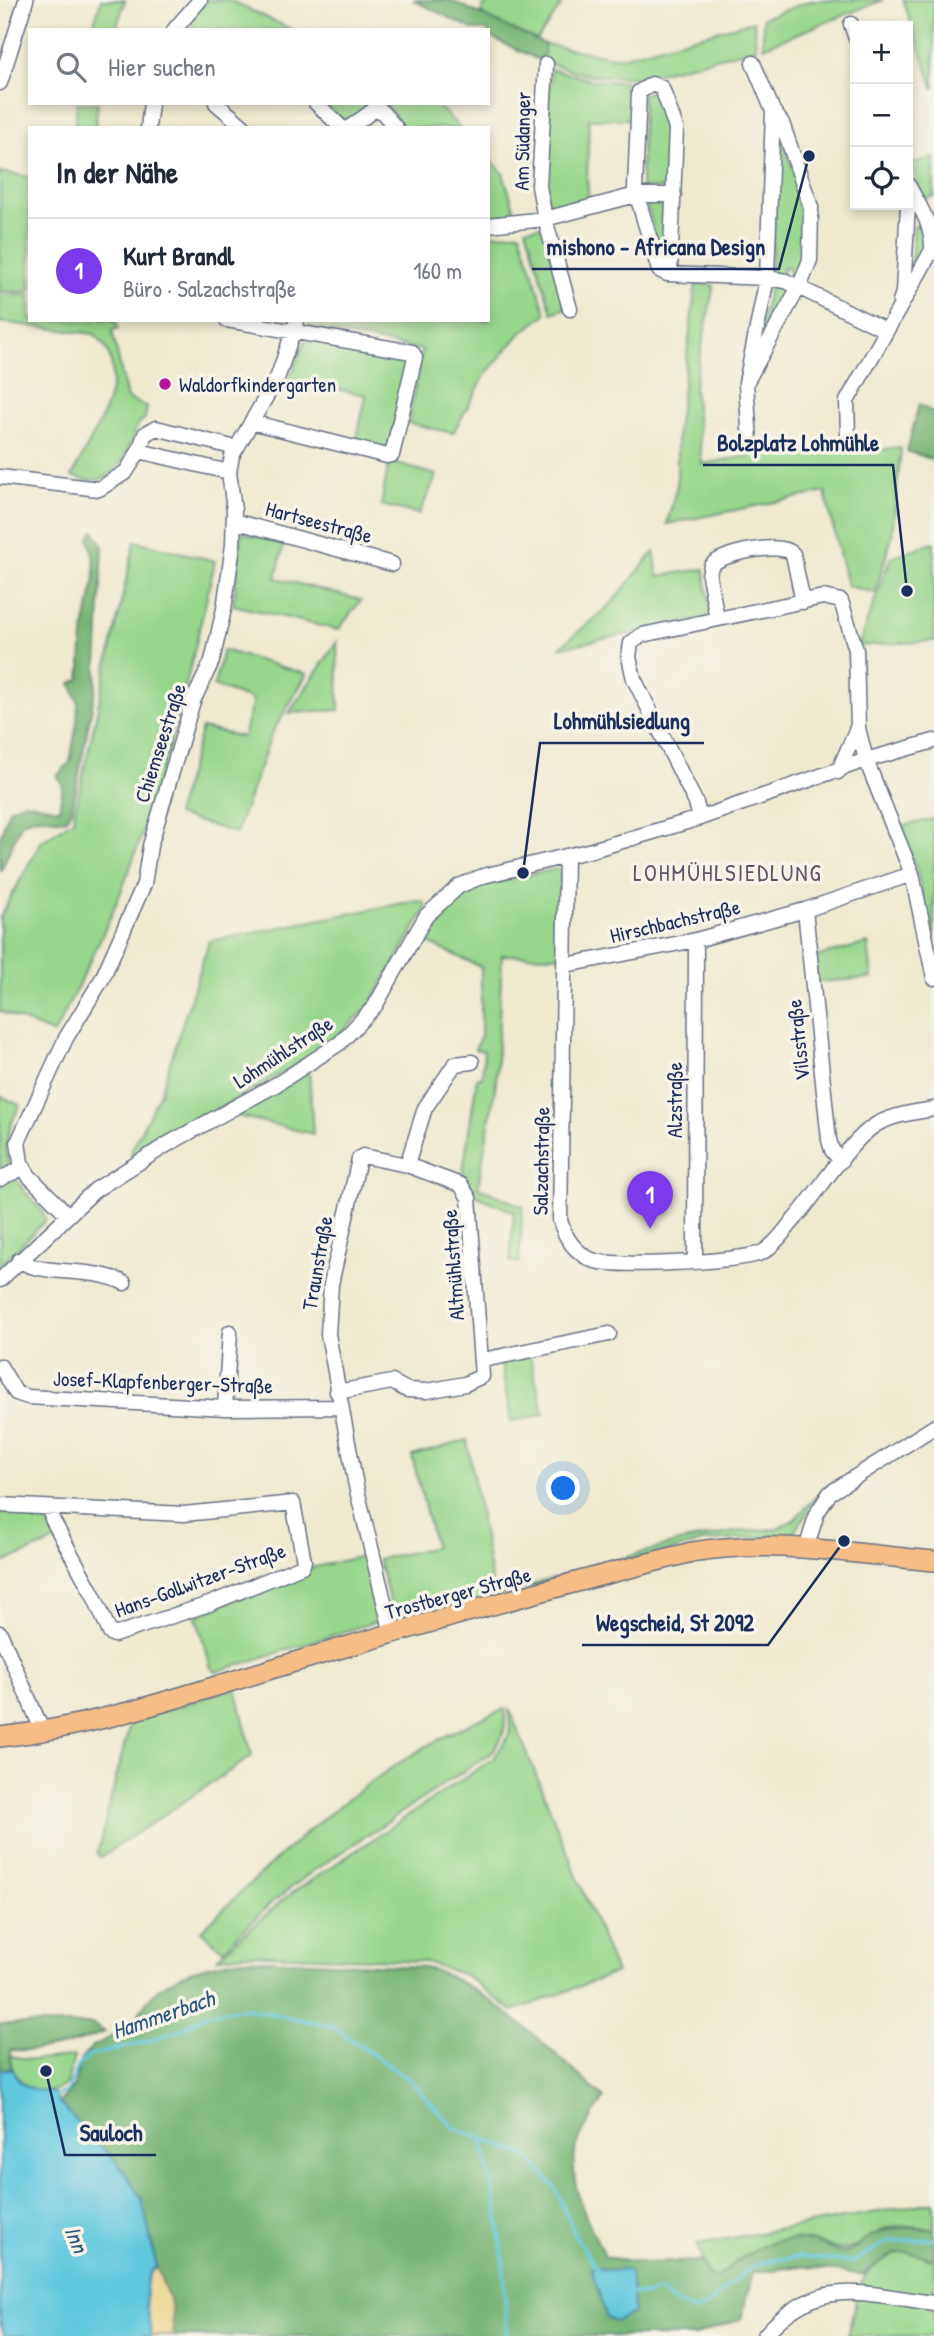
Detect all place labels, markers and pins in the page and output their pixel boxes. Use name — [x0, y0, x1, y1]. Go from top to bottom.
callout: mishono - Africana Design — [532, 225, 779, 269]
place label: Waldorfkindergarten — [179, 370, 336, 399]
marker: Waldorfkindergarten — [157, 376, 173, 392]
callout: Bolzplatz Lohmühle — [703, 421, 893, 465]
callout: Lohmühlsiedlung — [540, 699, 704, 743]
pin: 1 — [627, 1171, 673, 1229]
callout: Wegscheid, St 2092 — [582, 1601, 768, 1645]
callout: Sauloch — [65, 2111, 156, 2155]

